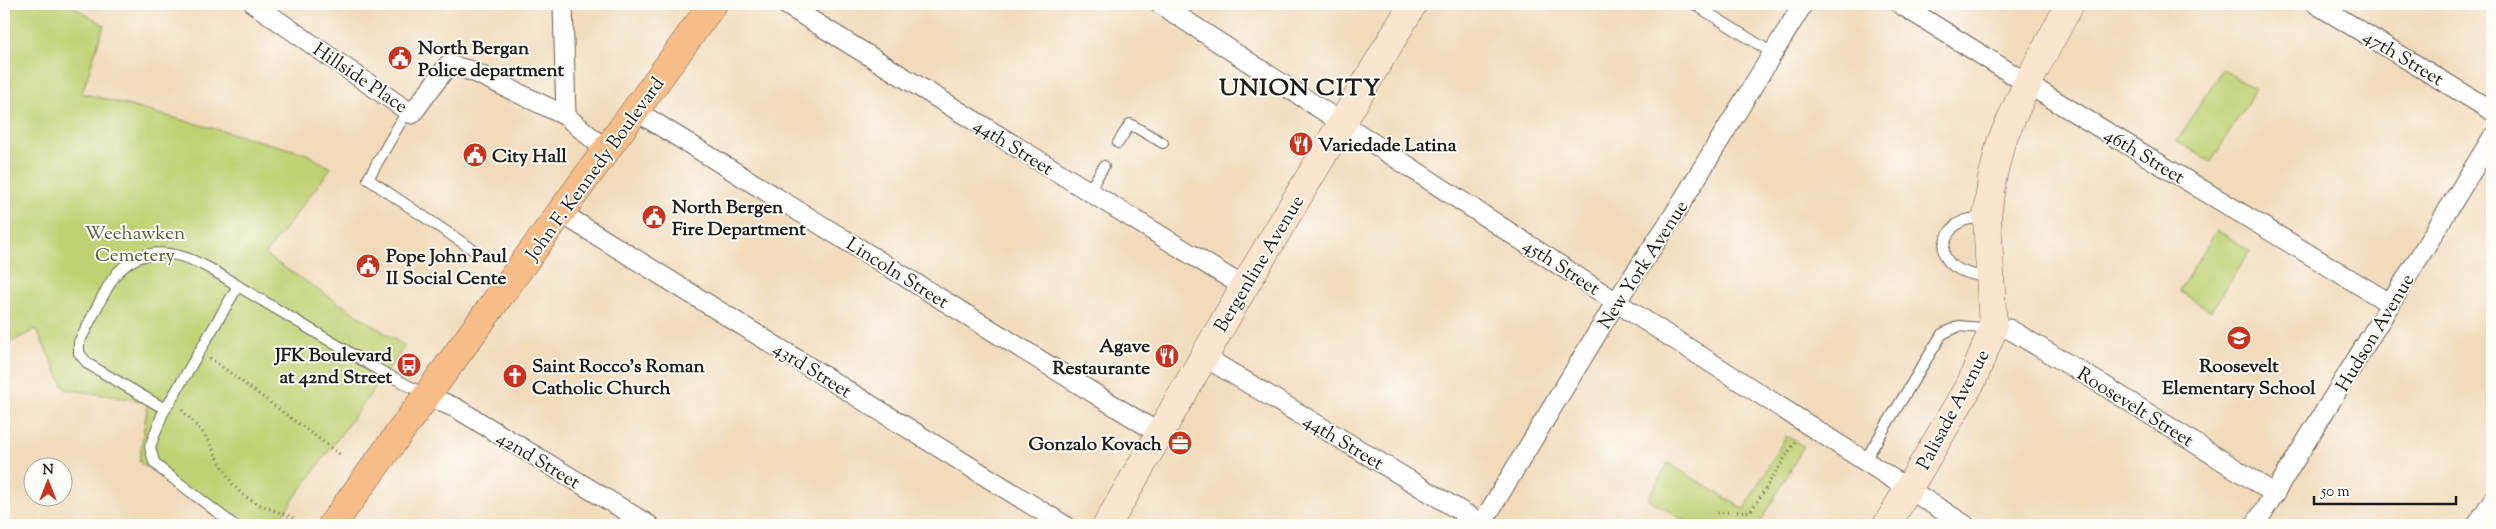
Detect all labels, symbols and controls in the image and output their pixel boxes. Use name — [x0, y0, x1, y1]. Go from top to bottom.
street label: 47th Street — [2357, 24, 2449, 94]
place label: North Bergan Police department — [418, 36, 565, 85]
street label: Hillside Place — [307, 37, 413, 121]
public building icon: North Bergan Police department — [387, 45, 413, 71]
street label: John F. Kennedy Boulevard — [520, 72, 672, 268]
district label: UNION CITY — [1219, 72, 1381, 106]
street label: 44th Street — [967, 113, 1058, 184]
street label: 46th Street — [2098, 123, 2189, 192]
restaurant icon: Variedade Latina — [1288, 131, 1314, 157]
place label: Variedade Latina — [1318, 133, 1457, 160]
public building icon: City Hall — [462, 142, 488, 168]
place label: City Hall — [492, 144, 567, 171]
street label: Bergenline Avenue — [1209, 191, 1312, 338]
place label: North Bergen Fire Department — [672, 195, 806, 244]
street label: New York Avenue — [1592, 196, 1696, 335]
public building icon: North Bergen Fire Department — [641, 204, 667, 230]
park label: Weehawken Cemetery — [85, 221, 185, 270]
street label: Lincoln Street — [840, 232, 954, 317]
street label: 45th Street — [1517, 233, 1605, 303]
place label: Pope John Paul II Social Cente — [386, 244, 508, 293]
public building icon: Pope John Paul II Social Cente — [355, 253, 381, 279]
street label: Hudson Avenue — [2330, 269, 2422, 397]
school or university icon: Roosevelt Elementary School — [2226, 325, 2252, 351]
place label: Agave Restaurante — [1052, 334, 1150, 383]
street label: 43rd Street — [767, 336, 857, 406]
place label: JFK Boulevard at 42nd Street — [273, 343, 392, 392]
restaurant icon: Agave Restaurante — [1154, 343, 1180, 369]
street label: Palisade Avenue — [1911, 345, 1997, 475]
bus stop icon: JFK Boulevard at 42nd Street — [396, 352, 422, 378]
place label: Saint Rocco's Roman Catholic Church — [532, 354, 705, 403]
place label: Roosevelt Elementary School — [2162, 354, 2316, 403]
street label: Roosevelt Street — [2071, 361, 2199, 455]
church icon: Saint Rocco's Roman Catholic Church — [502, 363, 528, 389]
street label: 44th Street — [1297, 408, 1389, 478]
street label: 42nd Street — [491, 426, 585, 497]
office icon: Gonzalo Kovach — [1167, 430, 1193, 456]
place label: Gonzalo Kovach — [1029, 432, 1163, 459]
north arrow — [22, 456, 72, 506]
text: N — [42, 461, 54, 481]
scale bar — [2314, 474, 2456, 506]
text: 50 m — [2320, 482, 2350, 503]

